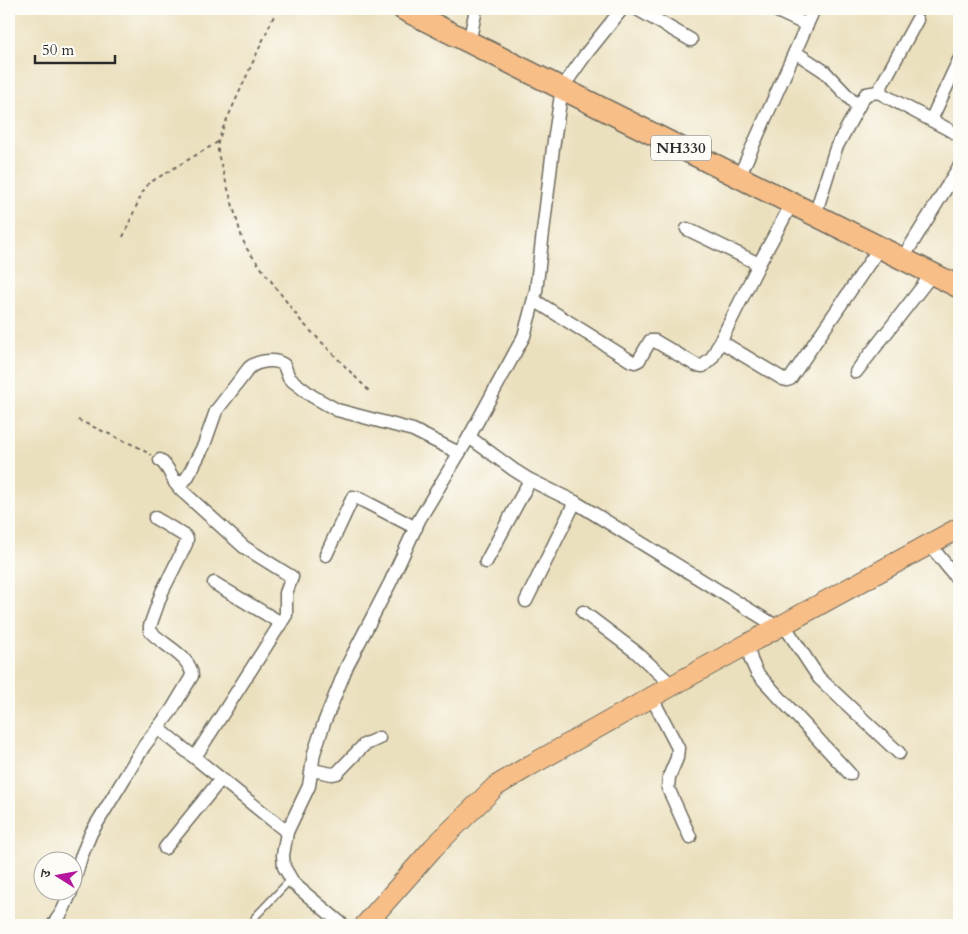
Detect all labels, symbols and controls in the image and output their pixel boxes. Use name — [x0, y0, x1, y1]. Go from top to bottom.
scale bar — [35, 32, 115, 64]
text: 50 m — [42, 40, 74, 60]
road number: NH330 — [651, 136, 711, 160]
north arrow — [32, 852, 82, 902]
text: उ — [36, 867, 56, 880]

